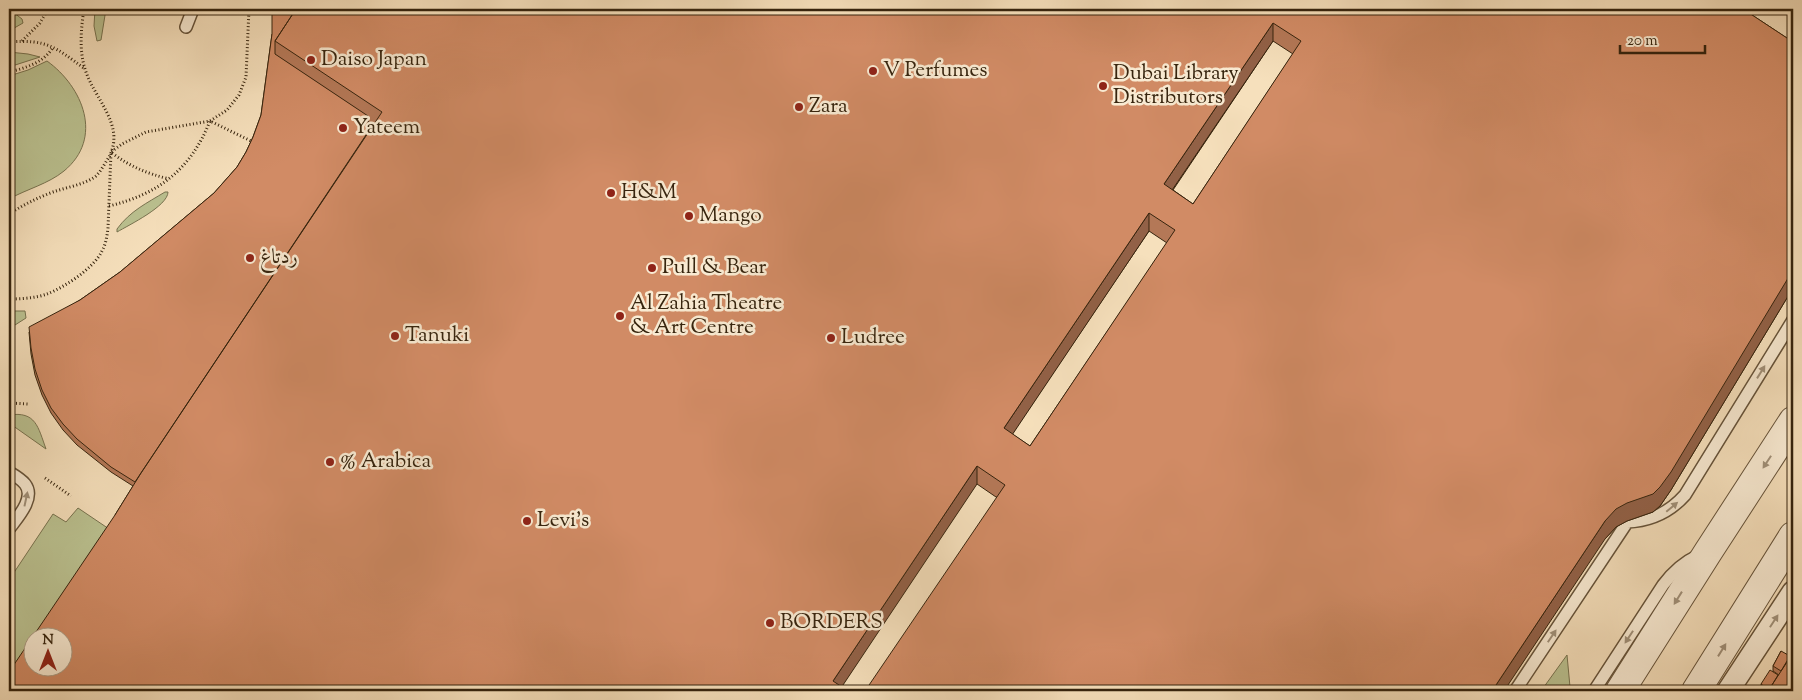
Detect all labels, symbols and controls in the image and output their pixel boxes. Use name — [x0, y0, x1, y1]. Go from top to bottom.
scale bar — [1620, 22, 1704, 54]
text: 20 m — [1627, 31, 1658, 52]
place label: Daiso Japan — [321, 45, 427, 75]
marker: Daiso Japan — [305, 54, 317, 66]
place label: V Perfumes — [883, 56, 988, 86]
place label: Dubai Library Distributors — [1113, 59, 1239, 113]
marker: V Perfumes — [867, 65, 879, 77]
marker: Dubai Library Distributors — [1097, 80, 1109, 92]
place label: Zara — [809, 92, 848, 122]
marker: Zara — [793, 101, 805, 113]
place label: Yateem — [353, 113, 420, 143]
marker: Yateem — [337, 122, 349, 134]
place label: H&M — [621, 178, 677, 208]
marker: H&M — [605, 187, 617, 199]
place label: Mango — [699, 201, 762, 231]
marker: Mango — [683, 210, 695, 222]
place label: ردتاغ — [260, 243, 298, 274]
marker: ردتاغ — [244, 252, 256, 264]
place label: Pull & Bear — [662, 253, 767, 283]
marker: Pull & Bear — [646, 262, 658, 274]
place label: Al Zahia Theatre & Art Centre — [630, 289, 782, 343]
marker: Al Zahia Theatre & Art Centre — [614, 310, 626, 322]
place label: Tanuki — [405, 321, 469, 351]
place label: Ludree — [841, 323, 905, 353]
marker: Tanuki — [389, 330, 401, 342]
marker: Ludree — [825, 332, 837, 344]
one-way arrow — [1756, 365, 1766, 378]
place label: % Arabica — [340, 447, 431, 477]
one-way arrow — [1762, 455, 1771, 469]
marker: % Arabica — [324, 456, 336, 468]
one-way arrow — [22, 491, 30, 506]
one-way arrow — [1666, 502, 1679, 513]
place label: Levi's — [537, 506, 589, 536]
marker: Levi's — [521, 515, 533, 527]
one-way arrow — [1674, 592, 1683, 605]
place label: BORDERS — [780, 608, 883, 638]
one-way arrow — [1769, 615, 1779, 628]
marker: BORDERS — [764, 617, 776, 629]
north arrow — [22, 628, 72, 678]
one-way arrow — [1547, 629, 1557, 643]
one-way arrow — [1625, 630, 1634, 643]
text: N — [42, 631, 54, 651]
one-way arrow — [1717, 643, 1726, 657]

